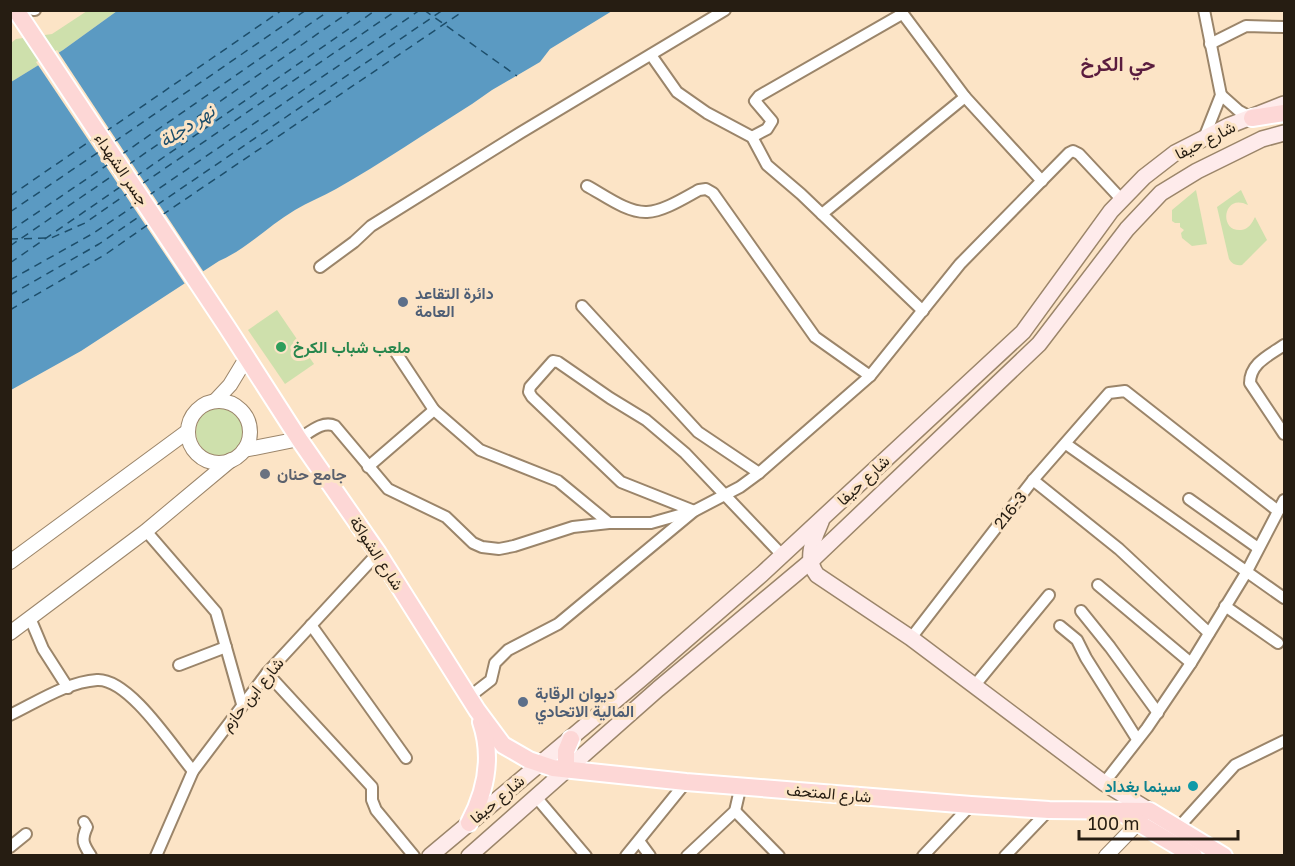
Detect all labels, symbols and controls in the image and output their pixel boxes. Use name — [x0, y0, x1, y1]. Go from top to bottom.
district label: حي الكرخ — [1081, 51, 1155, 81]
water label: نهر دجلة — [155, 99, 219, 152]
street label: شارع حيفا — [1172, 116, 1239, 165]
street label: جسر الشهداء — [90, 129, 154, 210]
place label: دائرة التقاعد العامة — [415, 283, 494, 321]
marker: دائرة التقاعد العامة — [396, 295, 410, 309]
place label: ملعب شباب الكرخ — [293, 337, 411, 358]
marker: ملعب شباب الكرخ — [274, 340, 288, 354]
street label: شارع حيفا — [832, 451, 895, 511]
place label: جامع حنان — [277, 464, 347, 486]
marker: جامع حنان — [258, 467, 272, 481]
street label: 216-3 — [989, 487, 1031, 533]
street label: شارع الشواكة — [344, 512, 408, 595]
street label: شارع ابن حازم — [216, 653, 289, 736]
place label: ديوان الرقابة المالية الاتحادي — [535, 683, 634, 725]
marker: ديوان الرقابة المالية الاتحادي — [516, 695, 530, 709]
street label: شارع حيفا — [466, 770, 530, 829]
place label: سينما بغداد — [1105, 776, 1181, 796]
street label: شارع المتحف — [786, 779, 872, 809]
marker: سينما بغداد — [1186, 779, 1200, 793]
scale bar — [1079, 803, 1238, 841]
text: 100 m — [1088, 812, 1139, 834]

